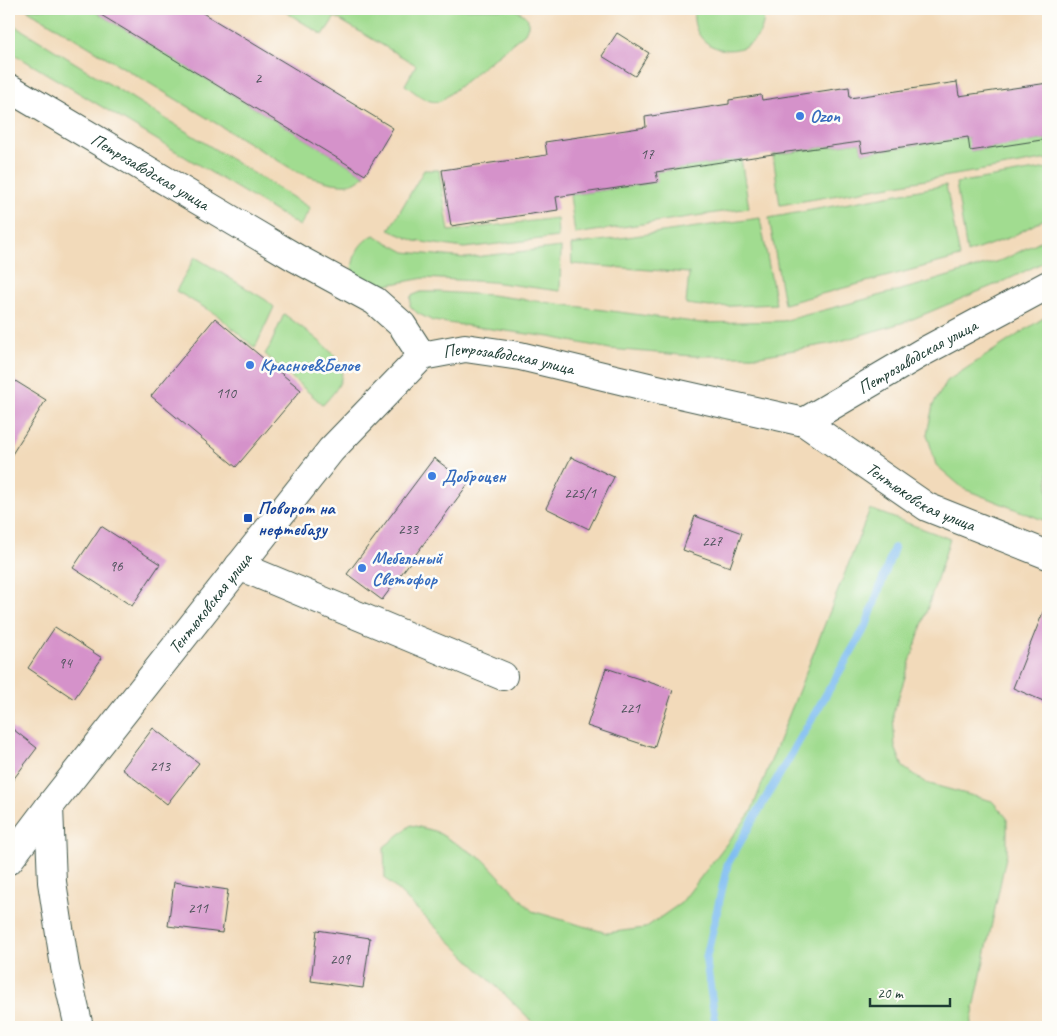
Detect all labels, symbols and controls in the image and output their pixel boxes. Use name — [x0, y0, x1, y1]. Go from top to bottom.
house number: 2 — [255, 69, 263, 88]
place label: Ozon — [810, 105, 841, 127]
marker: Ozon — [794, 110, 806, 122]
street label: Петрозаводская улица — [87, 128, 215, 216]
house number: 17 — [640, 145, 655, 164]
street label: Петрозаводская улица — [854, 313, 982, 399]
street label: Петрозаводская улица — [441, 336, 578, 380]
place label: Красное&Белое — [260, 354, 361, 376]
marker: Красное&Белое — [244, 359, 256, 371]
house number: 110 — [216, 384, 237, 403]
street label: Тентюковская улица — [862, 457, 980, 537]
place label: Доброцен — [442, 465, 507, 487]
marker: Доброцен — [426, 470, 438, 482]
house number: 225/1 — [564, 484, 597, 503]
place label: Поворот на нефтебазу — [258, 497, 336, 541]
marker: Поворот на нефтебазу — [242, 512, 254, 524]
house number: 233 — [398, 520, 419, 539]
house number: 227 — [702, 532, 723, 551]
street label: Тентюковская улица — [163, 547, 257, 658]
place label: Мебельный Светофор — [372, 547, 444, 590]
house number: 96 — [109, 557, 124, 576]
marker: Мебельный Светофор — [356, 562, 368, 574]
house number: 94 — [58, 654, 73, 673]
house number: 221 — [620, 699, 641, 718]
house number: 213 — [150, 757, 171, 776]
house number: 211 — [188, 899, 209, 918]
house number: 209 — [330, 950, 351, 969]
scale bar — [870, 976, 950, 1008]
text: 20 m — [877, 984, 904, 1003]

